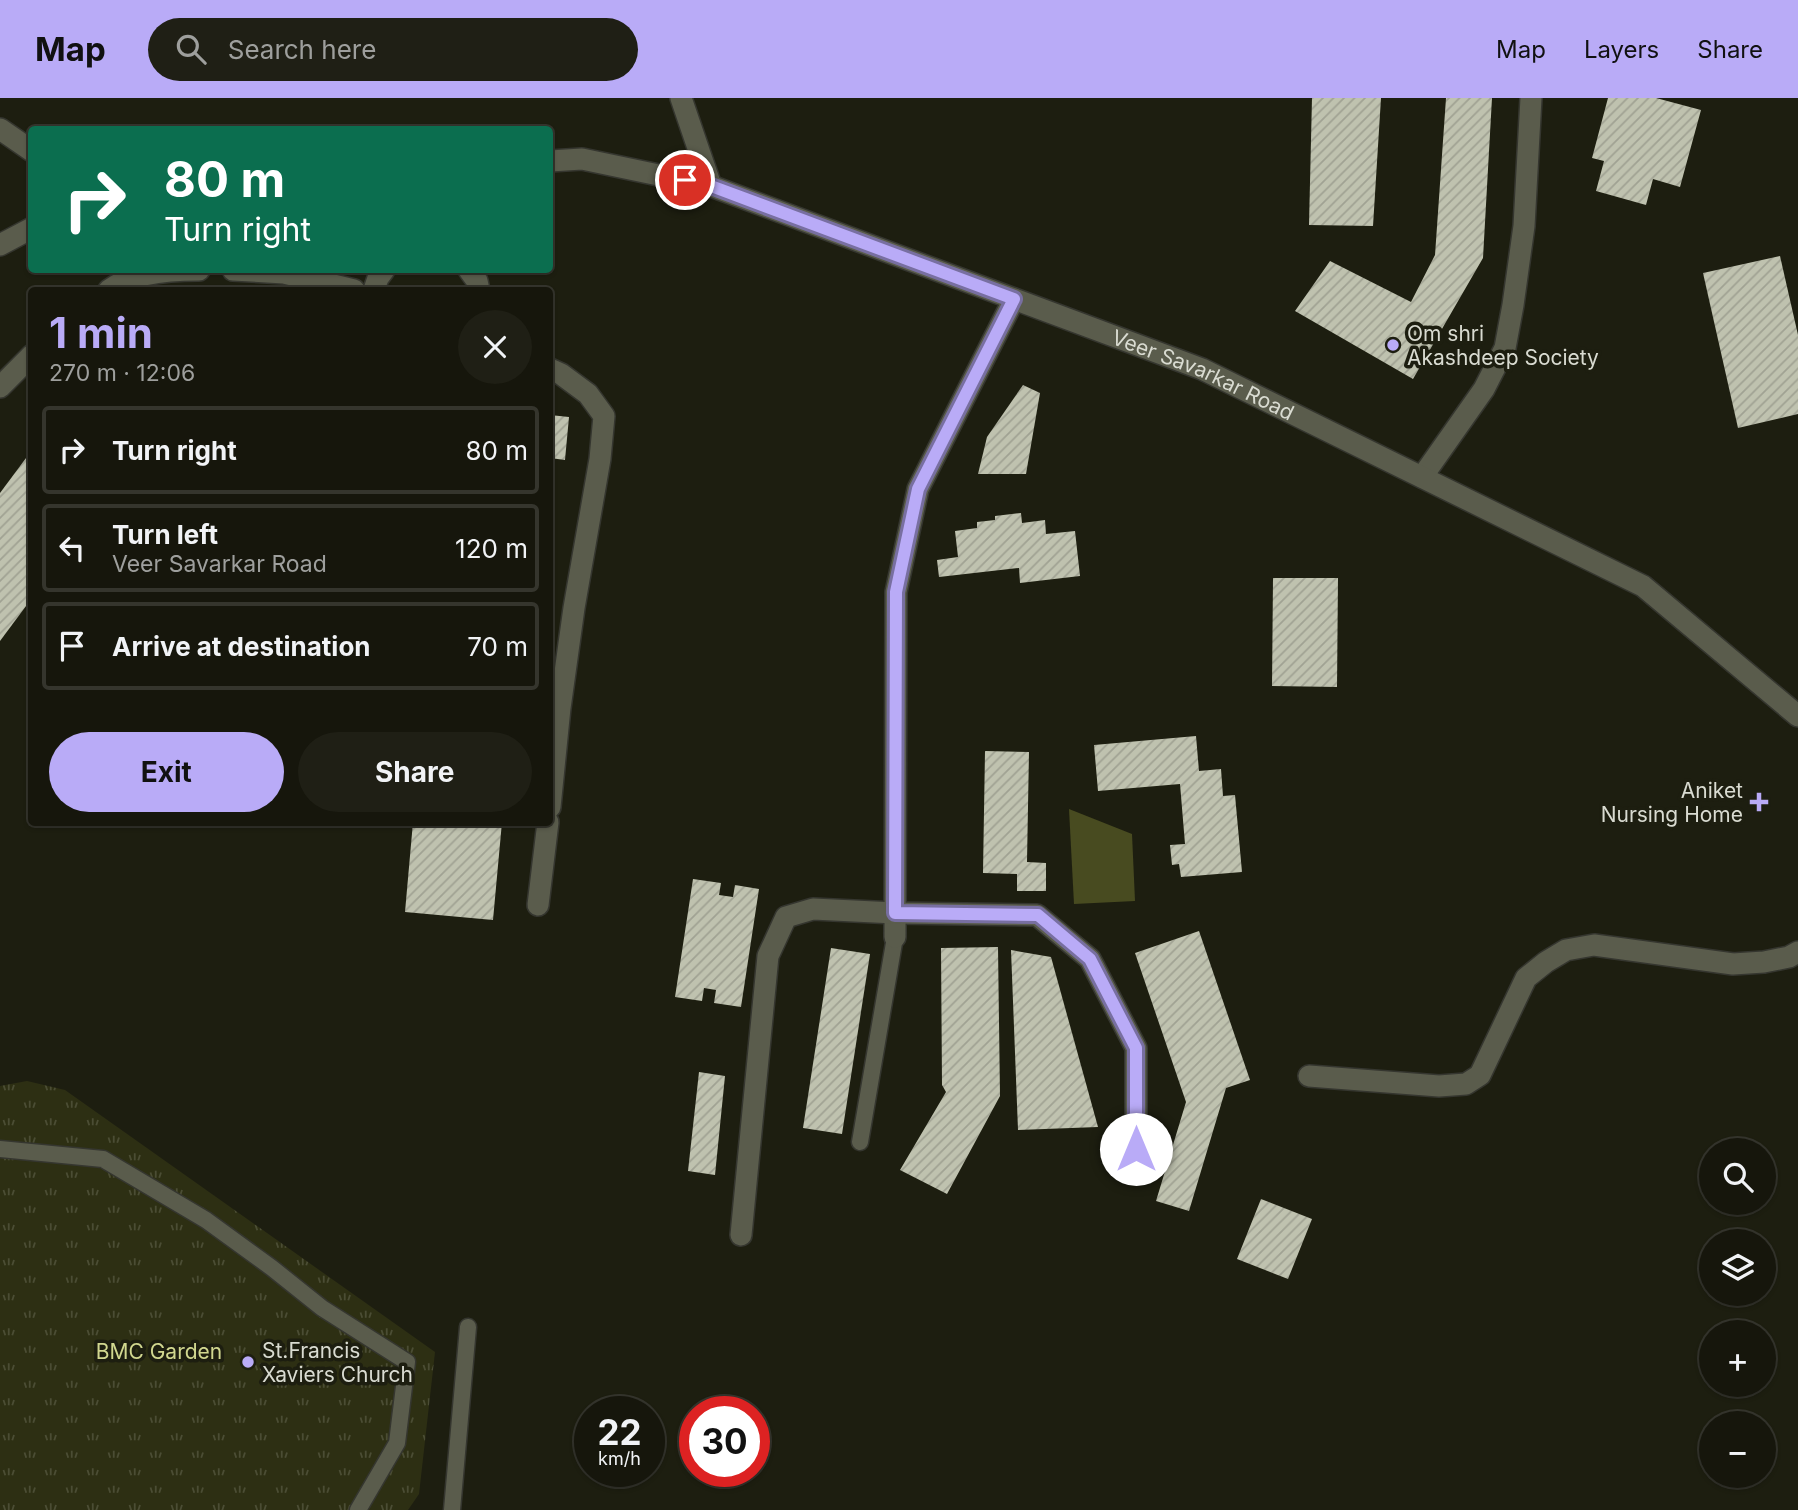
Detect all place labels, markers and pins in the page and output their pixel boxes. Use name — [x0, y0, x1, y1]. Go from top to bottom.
pin — [655, 150, 715, 210]
place label: Om shri Akashdeep Society — [1407, 321, 1599, 370]
marker: Om shri Akashdeep Society — [1385, 337, 1401, 353]
place label: Aniket Nursing Home — [1601, 778, 1743, 827]
marker: Aniket Nursing Home — [1749, 792, 1769, 812]
place label: St.Francis Xaviers Church — [262, 1338, 413, 1387]
marker: St.Francis Xaviers Church — [240, 1354, 256, 1370]

